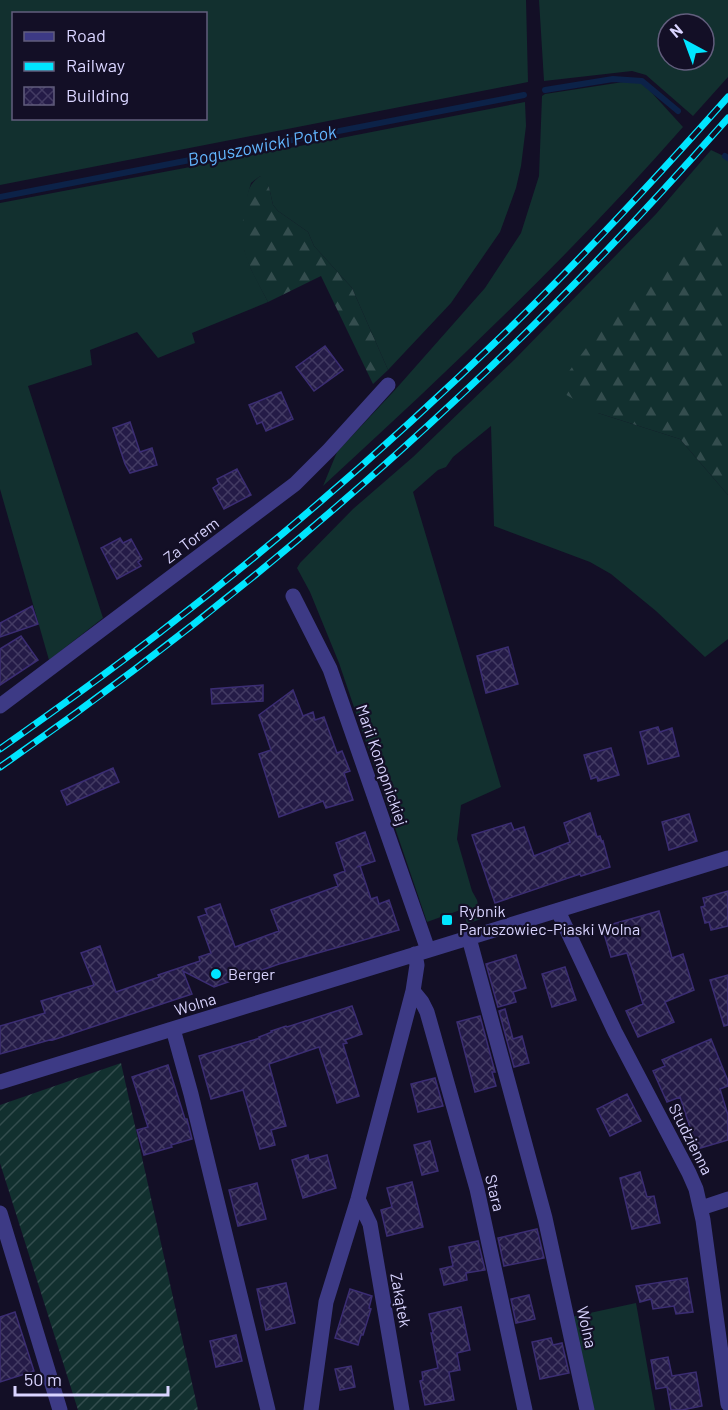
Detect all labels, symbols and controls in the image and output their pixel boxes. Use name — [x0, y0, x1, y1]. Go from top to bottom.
legend — [12, 12, 207, 120]
north arrow — [656, 12, 716, 72]
text: N — [666, 20, 686, 41]
text: Road — [66, 24, 106, 46]
text: Railway — [66, 54, 125, 76]
text: Building — [66, 84, 129, 106]
water label: Boguszowicki Potok — [186, 120, 338, 170]
street label: Za Torem — [159, 513, 222, 567]
street label: Marii Konopnickiej — [353, 702, 412, 828]
place label: Rybnik Paruszowiec-Piaski Wolna — [459, 901, 640, 938]
marker: Rybnik Paruszowiec-Piaski Wolna — [440, 913, 454, 927]
place label: Berger — [228, 964, 275, 983]
marker: Berger — [209, 967, 223, 981]
street label: Wolna — [172, 988, 218, 1019]
street label: Studzienna — [665, 1100, 718, 1178]
street label: Stara — [482, 1172, 509, 1213]
street label: Zakątek — [387, 1271, 416, 1329]
street label: Wolna — [573, 1304, 602, 1350]
scale bar — [15, 1359, 168, 1397]
text: 50 m — [24, 1368, 62, 1390]

